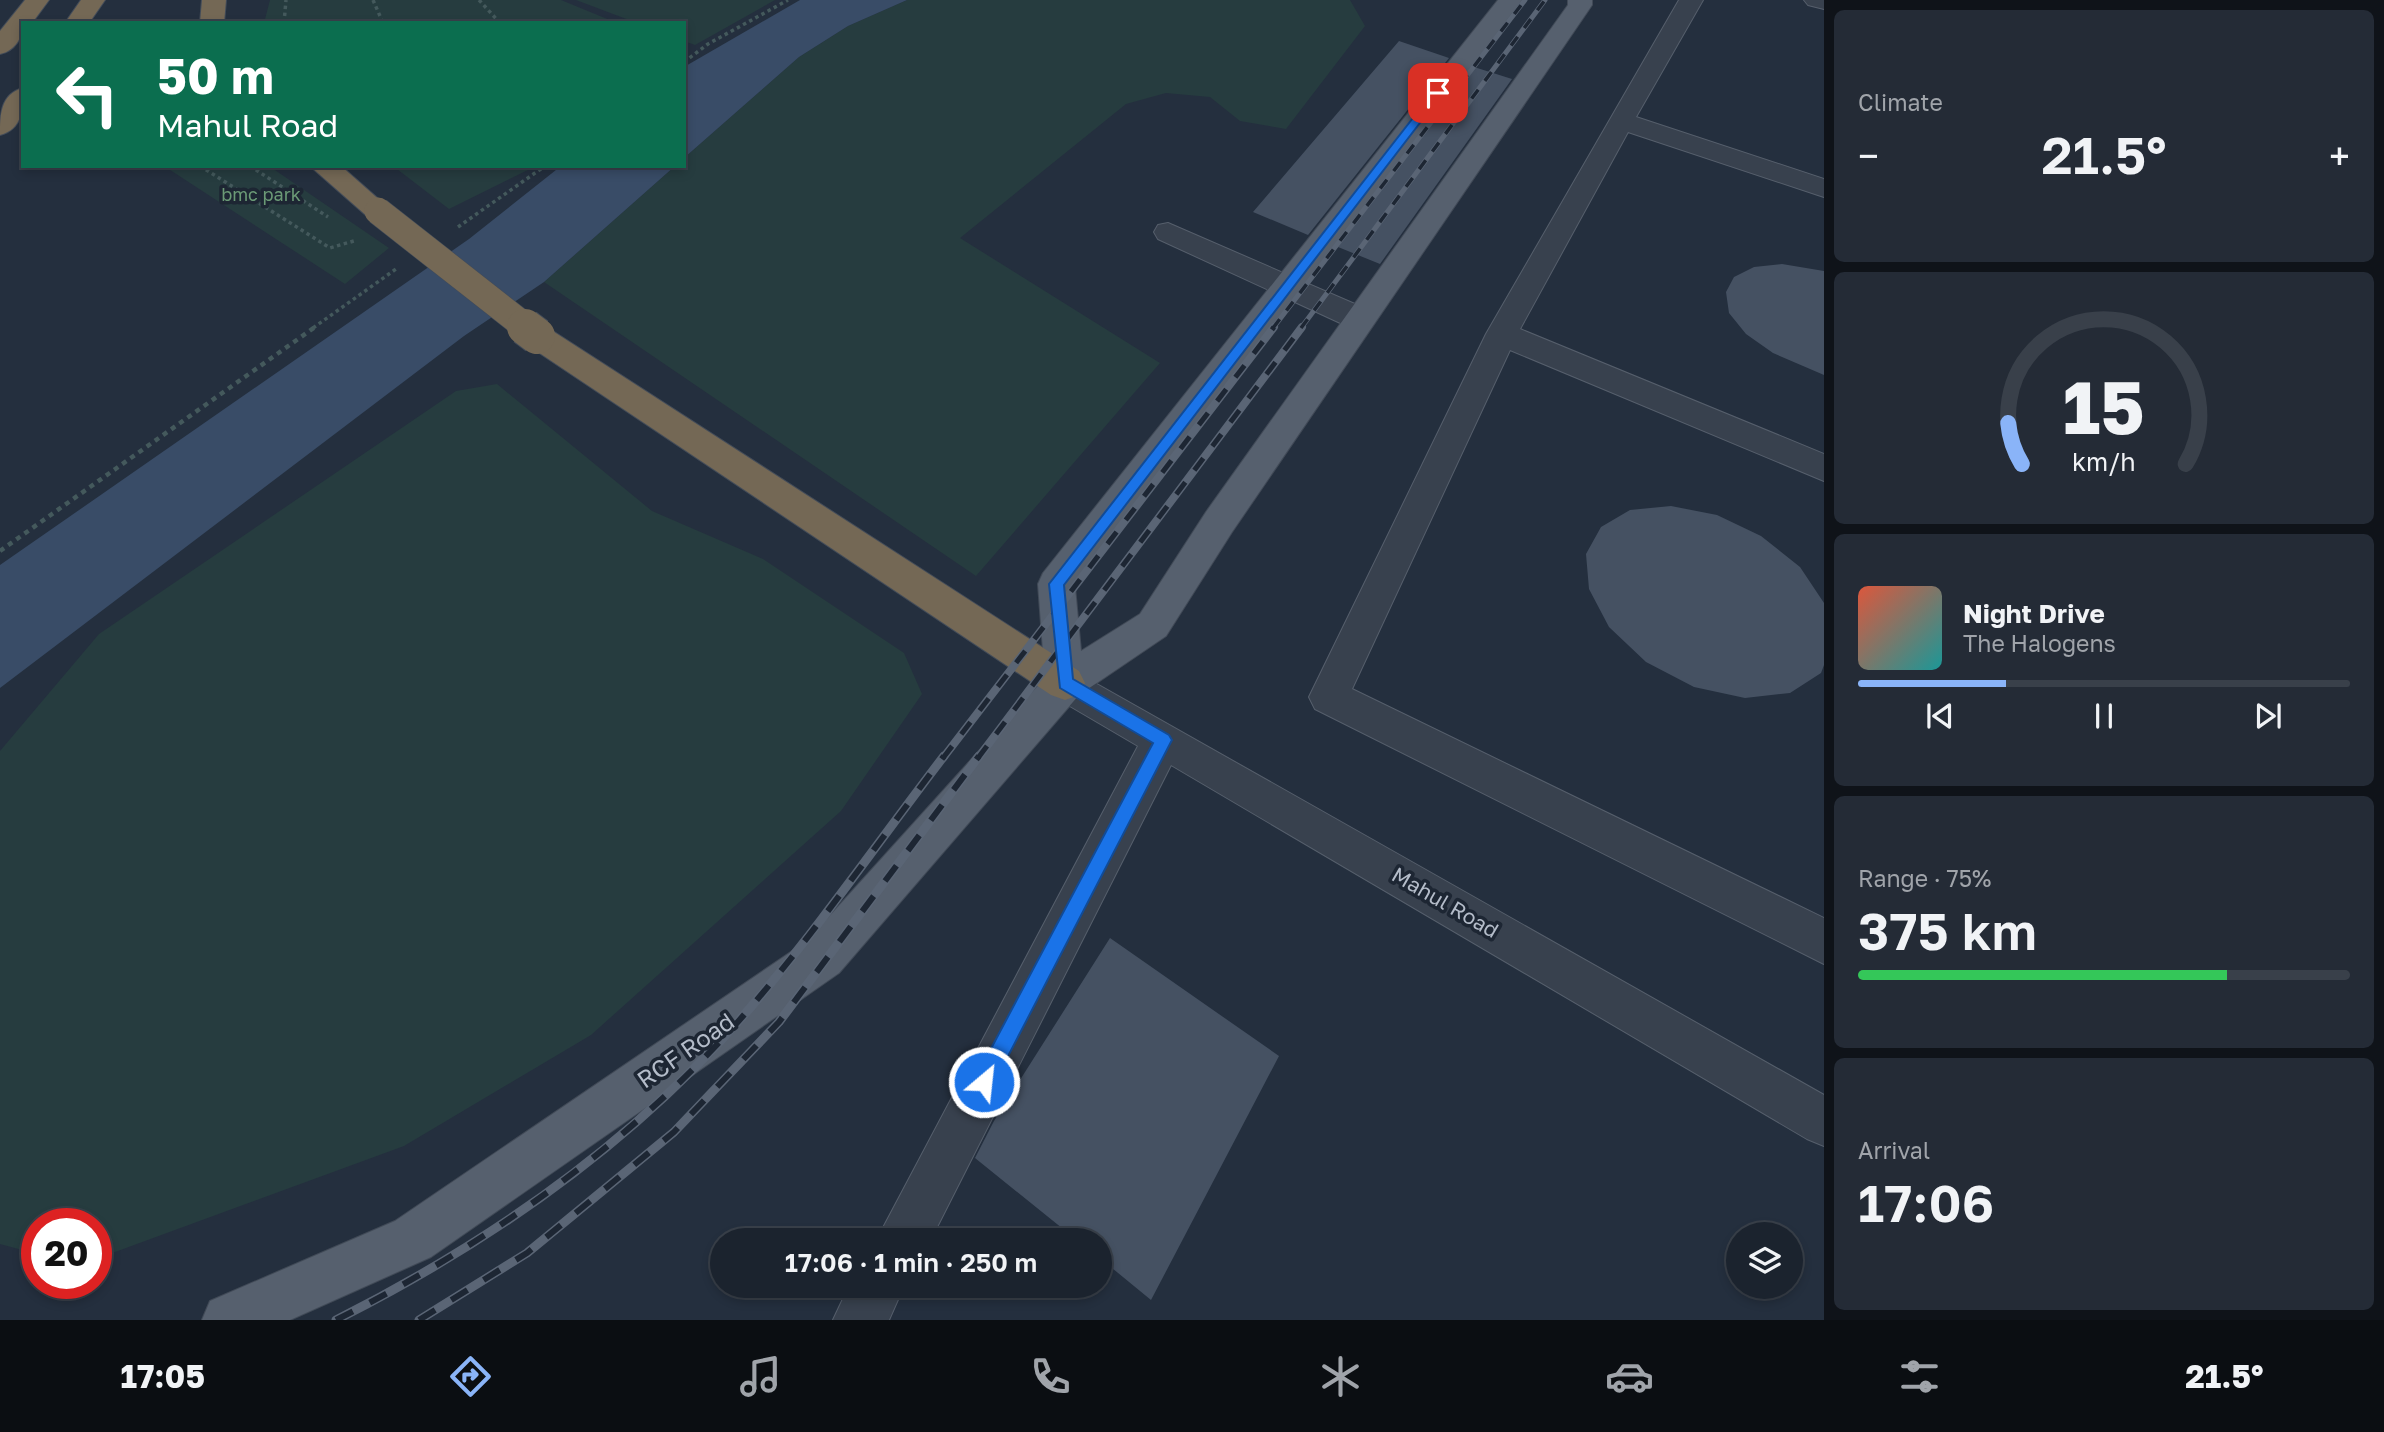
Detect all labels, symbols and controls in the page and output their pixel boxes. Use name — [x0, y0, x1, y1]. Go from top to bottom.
text: 50 m — [157, 46, 274, 105]
icon: left — [42, 49, 133, 140]
pin — [1408, 63, 1468, 123]
icon: arrive — [1419, 74, 1457, 112]
text: Climate — [1858, 88, 1943, 116]
text: Mahul Road — [157, 106, 338, 144]
text: 21.5° — [2042, 123, 2166, 185]
text: − — [1858, 133, 1879, 178]
text: + — [2329, 133, 2350, 178]
park label: bmc park — [221, 183, 301, 205]
text: 15 — [2063, 363, 2145, 450]
text: km/h — [2072, 446, 2136, 477]
text: Night Drive — [1963, 598, 2105, 629]
text: The Halogens — [1963, 629, 2116, 657]
icon: previous — [1921, 697, 1959, 735]
icon: pause — [2085, 697, 2123, 735]
icon: next — [2249, 697, 2287, 735]
street label: Mahul Road — [1387, 861, 1504, 943]
text: Range · 75% — [1858, 864, 1991, 892]
text: 375 km — [1858, 899, 2037, 961]
street label: RCF Road — [631, 1006, 739, 1094]
position arrow — [947, 1045, 1021, 1119]
text: Arrival — [1858, 1136, 1930, 1164]
text: 17:06 — [1858, 1171, 1994, 1233]
speed limit sign: 20 — [21, 1208, 112, 1299]
map controls — [1726, 1222, 1803, 1299]
button: layers — [1726, 1222, 1803, 1299]
text: 17:06 · 1 min · 250 m — [785, 1247, 1037, 1278]
icon: directions — [446, 1352, 495, 1401]
icon: music — [736, 1352, 785, 1401]
icon: phone — [1026, 1352, 1075, 1401]
icon: climate — [1316, 1352, 1365, 1401]
icon: car — [1605, 1352, 1654, 1401]
icon: filters — [1895, 1352, 1944, 1401]
text: 17:05 — [120, 1357, 205, 1395]
text: 21.5° — [2185, 1357, 2264, 1395]

